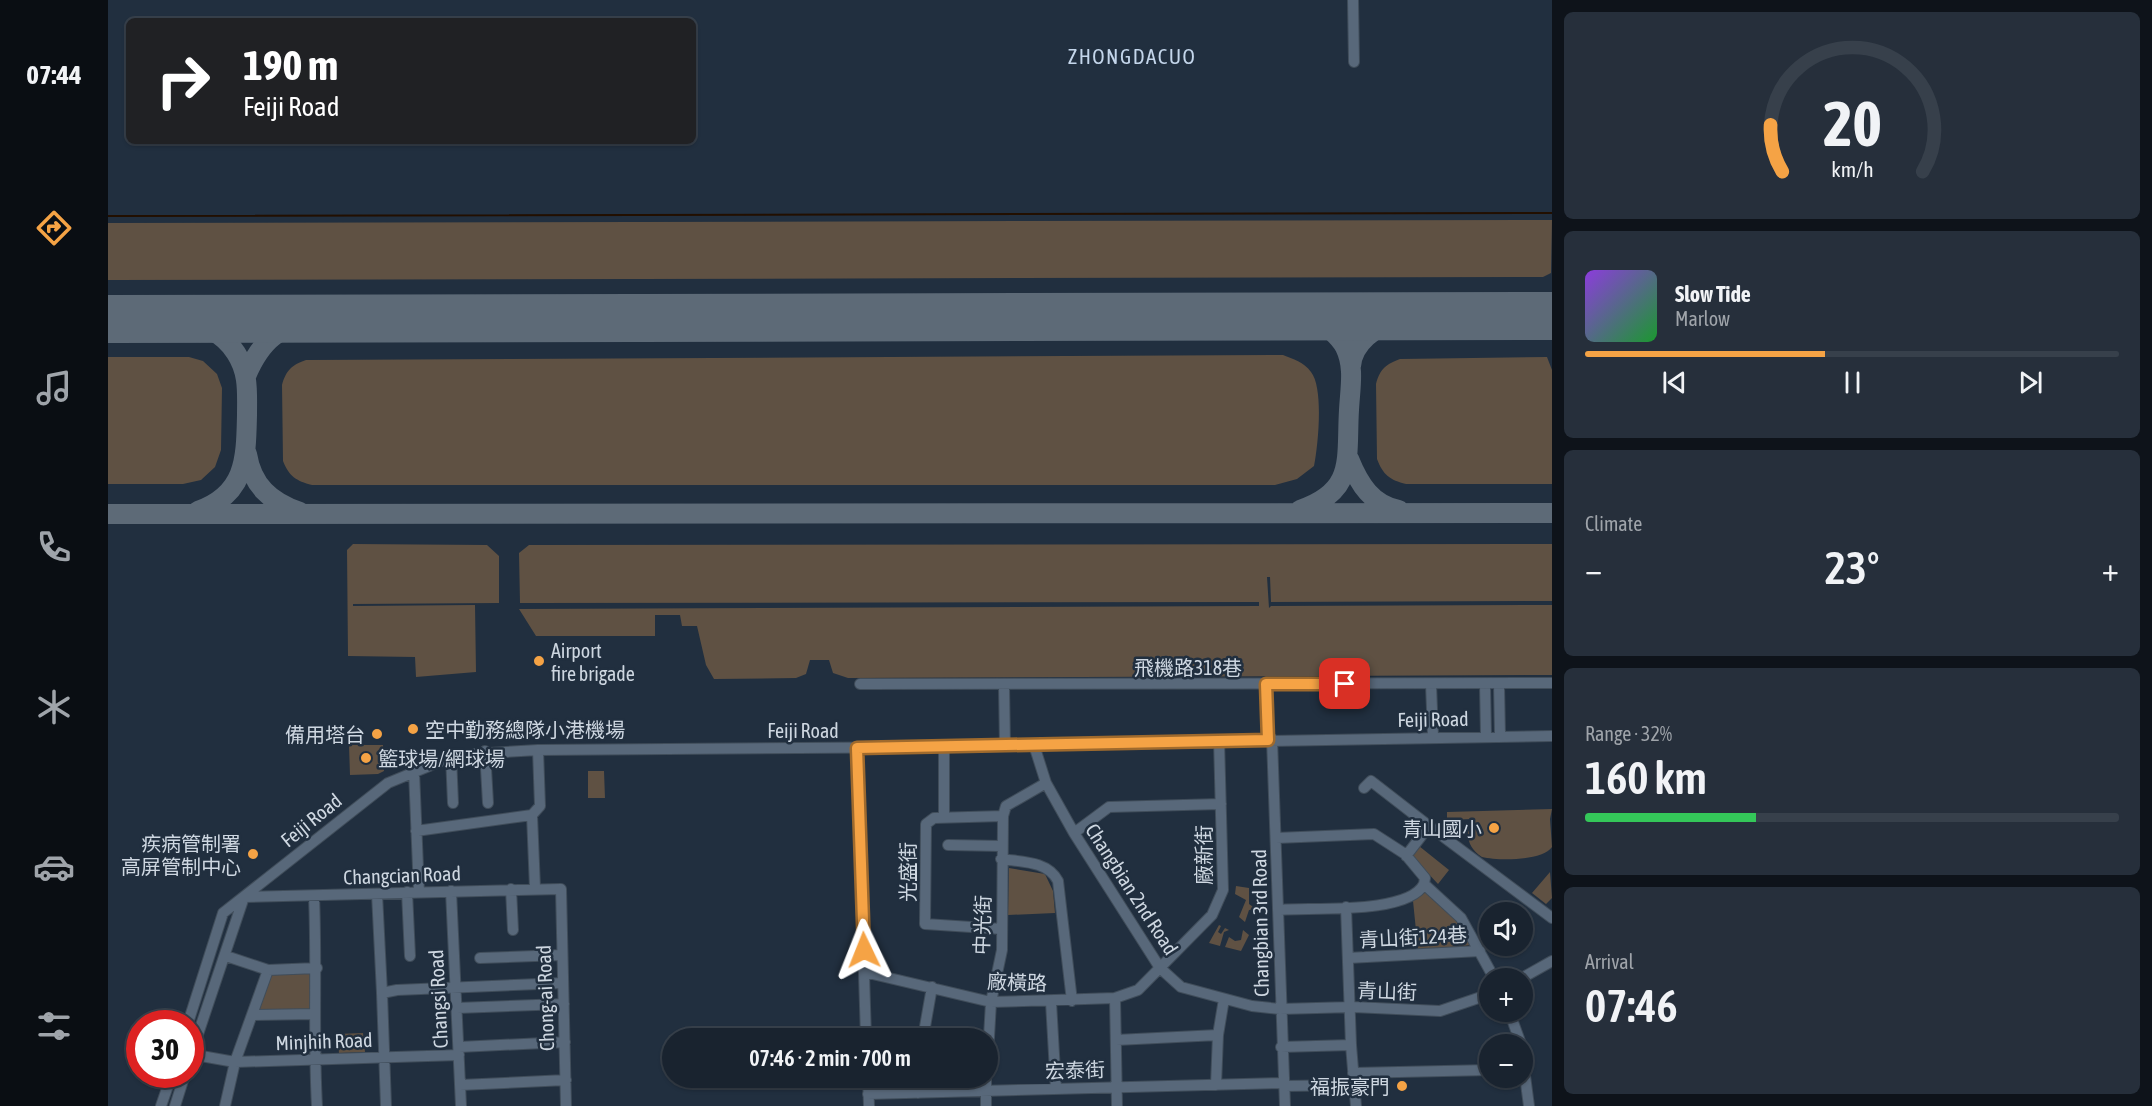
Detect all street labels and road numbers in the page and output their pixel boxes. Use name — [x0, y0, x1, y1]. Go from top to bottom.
street label: 飛機路318巷 — [1134, 656, 1242, 679]
street label: Feiji Road — [1397, 707, 1469, 731]
street label: Feiji Road — [767, 719, 839, 742]
street label: Feiji Road — [276, 789, 346, 851]
street label: Changbian 2nd Road — [1081, 819, 1183, 959]
street label: 廠新街 — [1192, 825, 1215, 885]
street label: 光盛街 — [896, 842, 919, 902]
street label: Changbian 3rd Road — [1247, 849, 1273, 997]
street label: Changcian Road — [343, 861, 461, 889]
street label: 中光街 — [969, 895, 995, 955]
street label: 青山街124巷 — [1358, 923, 1468, 951]
street label: Chong-ai Road — [532, 945, 558, 1051]
street label: Changsi Road — [424, 949, 452, 1049]
street label: 廠橫路 — [987, 969, 1047, 995]
street label: 青山街 — [1357, 978, 1417, 1004]
street label: Minjhih Road — [275, 1028, 373, 1054]
street label: 宏泰街 — [1045, 1057, 1105, 1083]

